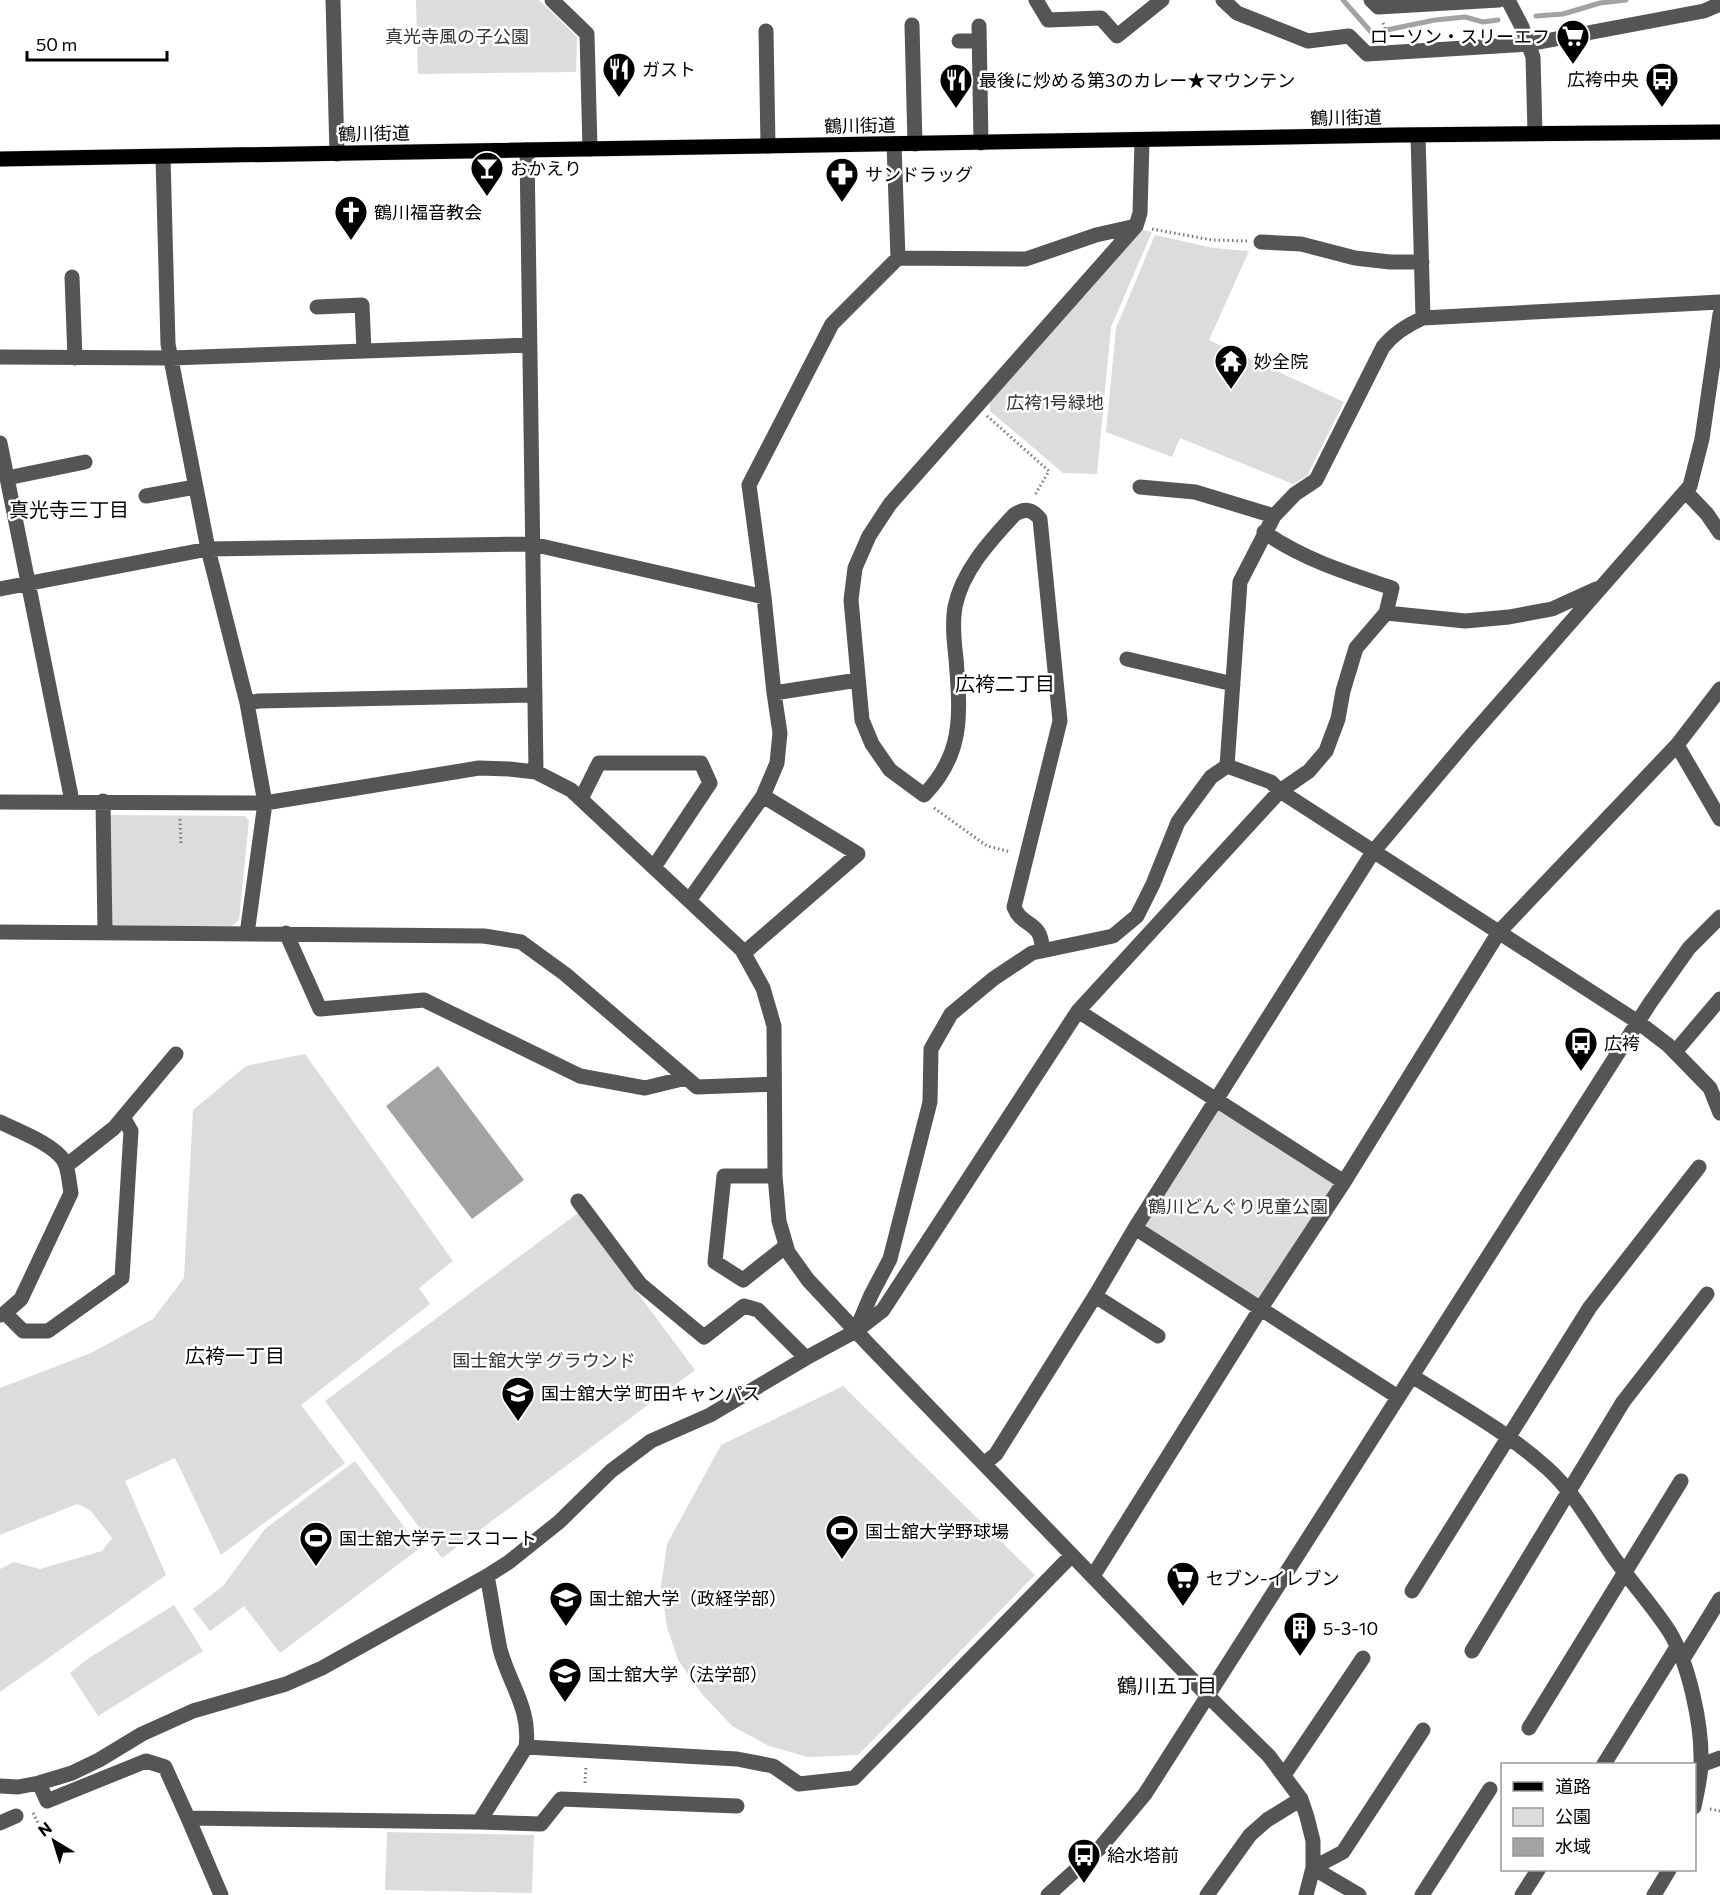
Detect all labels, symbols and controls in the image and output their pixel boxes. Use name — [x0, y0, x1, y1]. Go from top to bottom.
supermarket icon: ローソン・スリーエフ — [1555, 18, 1591, 65]
scale bar — [27, 24, 166, 62]
park label: 真光寺風の子公園 — [385, 25, 529, 47]
place label: ローソン・スリーエフ — [1370, 25, 1550, 47]
text: 50 m — [36, 33, 77, 55]
restaurant icon: ガスト — [601, 51, 637, 98]
place label: ガスト — [642, 58, 696, 80]
bus stop icon: 広袴中央 — [1644, 61, 1680, 108]
restaurant icon: 最後に炒める第3のカレー★マウンテン — [938, 62, 974, 109]
place label: 広袴中央 — [1567, 68, 1639, 90]
place label: 最後に炒める第3のカレー★マウンテン — [979, 69, 1295, 91]
street label: 鶴川街道 — [1310, 105, 1382, 129]
street label: 鶴川街道 — [824, 113, 896, 137]
street label: 鶴川街道 — [338, 121, 410, 145]
bar icon: おかえり — [469, 150, 505, 197]
pharmacy icon: サンドラッグ — [824, 156, 860, 203]
place label: おかえり — [510, 157, 582, 179]
place label: サンドラッグ — [865, 163, 973, 185]
church icon: 鶴川福音教会 — [333, 194, 369, 241]
place label: 鶴川福音教会 — [374, 201, 482, 223]
temple icon: 妙全院 — [1213, 343, 1249, 390]
place label: 妙全院 — [1254, 350, 1308, 372]
park label: 広袴1号緑地 — [1006, 391, 1104, 413]
district label: 真光寺三丁目 — [9, 497, 129, 521]
district label: 広袴二丁目 — [955, 671, 1055, 695]
bus stop icon: 広袴 — [1563, 1025, 1599, 1072]
place label: 広袴 — [1604, 1032, 1640, 1054]
park label: 鶴川どんぐり児童公園 — [1148, 1195, 1328, 1217]
district label: 広袴一丁目 — [185, 1343, 285, 1367]
park label: 国士舘大学 グラウンド — [452, 1349, 636, 1371]
school or university icon: 国士舘大学 町田キャンパス — [500, 1375, 536, 1422]
place label: 国士舘大学 町田キャンパス — [541, 1382, 760, 1404]
sports icon: 国士舘大学野球場 — [824, 1513, 860, 1560]
sports icon: 国士舘大学テニスコート — [298, 1520, 334, 1567]
place label: 国士舘大学野球場 — [865, 1520, 1009, 1542]
place label: 国士舘大学テニスコート — [339, 1527, 537, 1549]
supermarket icon: セブン-イレブン — [1165, 1560, 1201, 1607]
place label: セブン-イレブン — [1206, 1567, 1340, 1589]
school or university icon: 国士舘大学（政経学部） — [548, 1580, 584, 1627]
place label: 国士舘大学（政経学部） — [589, 1587, 787, 1609]
building icon: 5-3-10 — [1282, 1610, 1318, 1657]
place label: 5-3-10 — [1323, 1617, 1378, 1639]
school or university icon: 国士舘大学（法学部） — [547, 1656, 583, 1703]
place label: 国士舘大学（法学部） — [588, 1663, 768, 1685]
district label: 鶴川五丁目 — [1117, 1673, 1217, 1697]
legend — [1501, 1763, 1696, 1871]
text: 道路 — [1555, 1775, 1591, 1797]
text: 公園 — [1555, 1805, 1591, 1827]
north arrow — [24, 1811, 84, 1871]
text: N — [34, 1818, 55, 1840]
text: 水域 — [1555, 1835, 1591, 1857]
bus stop icon: 給水塔前 — [1066, 1837, 1102, 1884]
place label: 給水塔前 — [1107, 1844, 1179, 1866]

